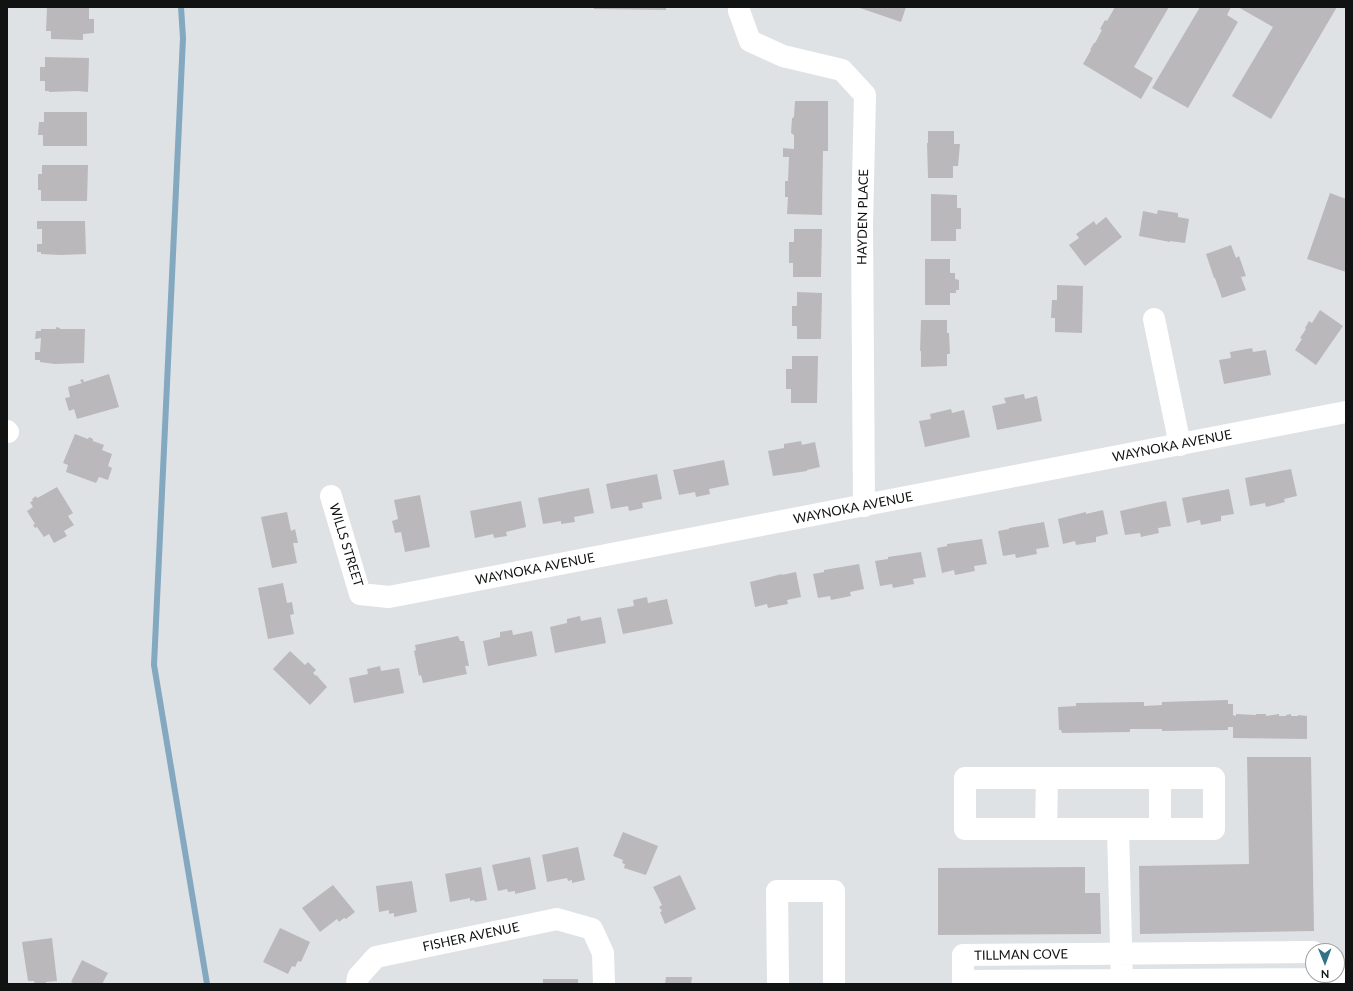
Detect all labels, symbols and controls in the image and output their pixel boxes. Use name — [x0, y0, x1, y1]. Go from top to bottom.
street label: HAYDEN PLACE — [854, 169, 872, 265]
street label: WAYNOKA AVENUE — [1111, 427, 1233, 465]
street label: WAYNOKA AVENUE — [792, 489, 914, 527]
street label: WILLS STREET — [326, 501, 366, 589]
street label: WAYNOKA AVENUE — [474, 550, 596, 588]
street label: FISHER AVENUE — [421, 919, 521, 955]
north arrow — [1305, 943, 1345, 983]
street label: TILLMAN COVE — [974, 946, 1068, 964]
text: N — [1321, 968, 1330, 981]

